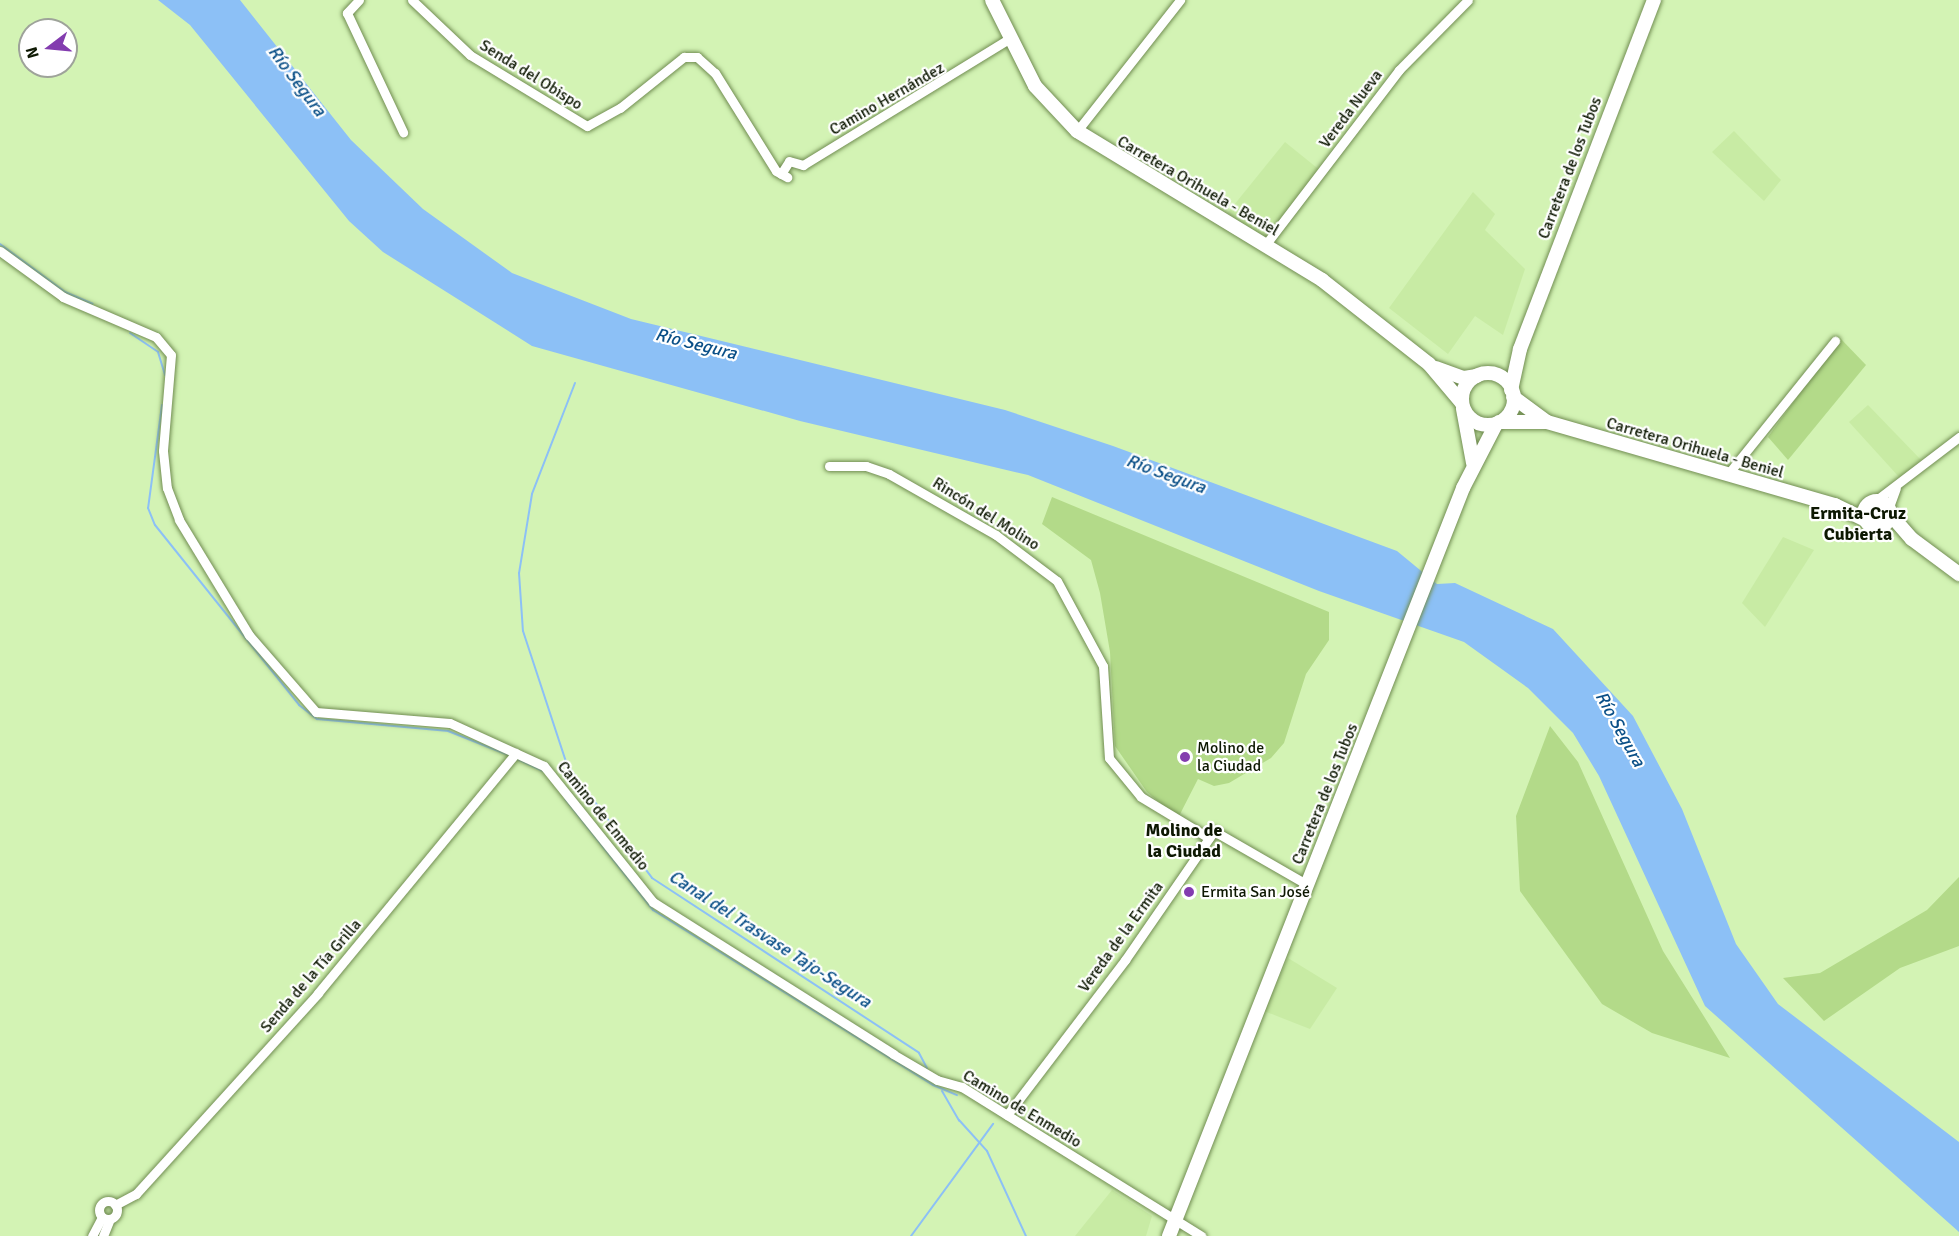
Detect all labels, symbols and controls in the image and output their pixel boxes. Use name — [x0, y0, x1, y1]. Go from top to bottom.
north arrow — [18, 18, 78, 78]
street label: Senda del Obispo — [476, 36, 586, 114]
water label: Río Segura — [263, 41, 331, 121]
text: N — [21, 44, 44, 61]
street label: Camino Hernández — [826, 58, 948, 140]
street label: Vereda Nueva — [1315, 66, 1387, 152]
street label: Carretera de los Tubos — [1534, 94, 1606, 242]
street label: Carretera Orihuela - Beniel — [1114, 132, 1282, 240]
water label: Río Segura — [653, 323, 739, 365]
street label: Carretera Orihuela - Beniel — [1604, 413, 1786, 483]
water label: Río Segura — [1123, 450, 1209, 498]
street label: Rincón del Molino — [929, 473, 1043, 555]
district label: Ermita-Cruz Cubierta — [1810, 503, 1906, 546]
water label: Río Segura — [1590, 687, 1650, 771]
street label: Carretera de los Tubos — [1288, 721, 1362, 867]
place label: Molino de la Ciudad — [1197, 738, 1264, 776]
marker: Molino de la Ciudad — [1178, 750, 1192, 764]
street label: Camino de Enmedio — [553, 758, 653, 874]
district label: Molino de la Ciudad — [1145, 820, 1223, 862]
water label: Canal del Trasvase Tajo-Segura — [665, 865, 875, 1013]
street label: Vereda de la Ermita — [1074, 878, 1168, 996]
place label: Ermita San José — [1201, 882, 1310, 902]
marker: Ermita San José — [1182, 885, 1196, 899]
street label: Senda de la Tía Grilla — [256, 915, 366, 1037]
street label: Camino de Enmedio — [959, 1066, 1085, 1152]

